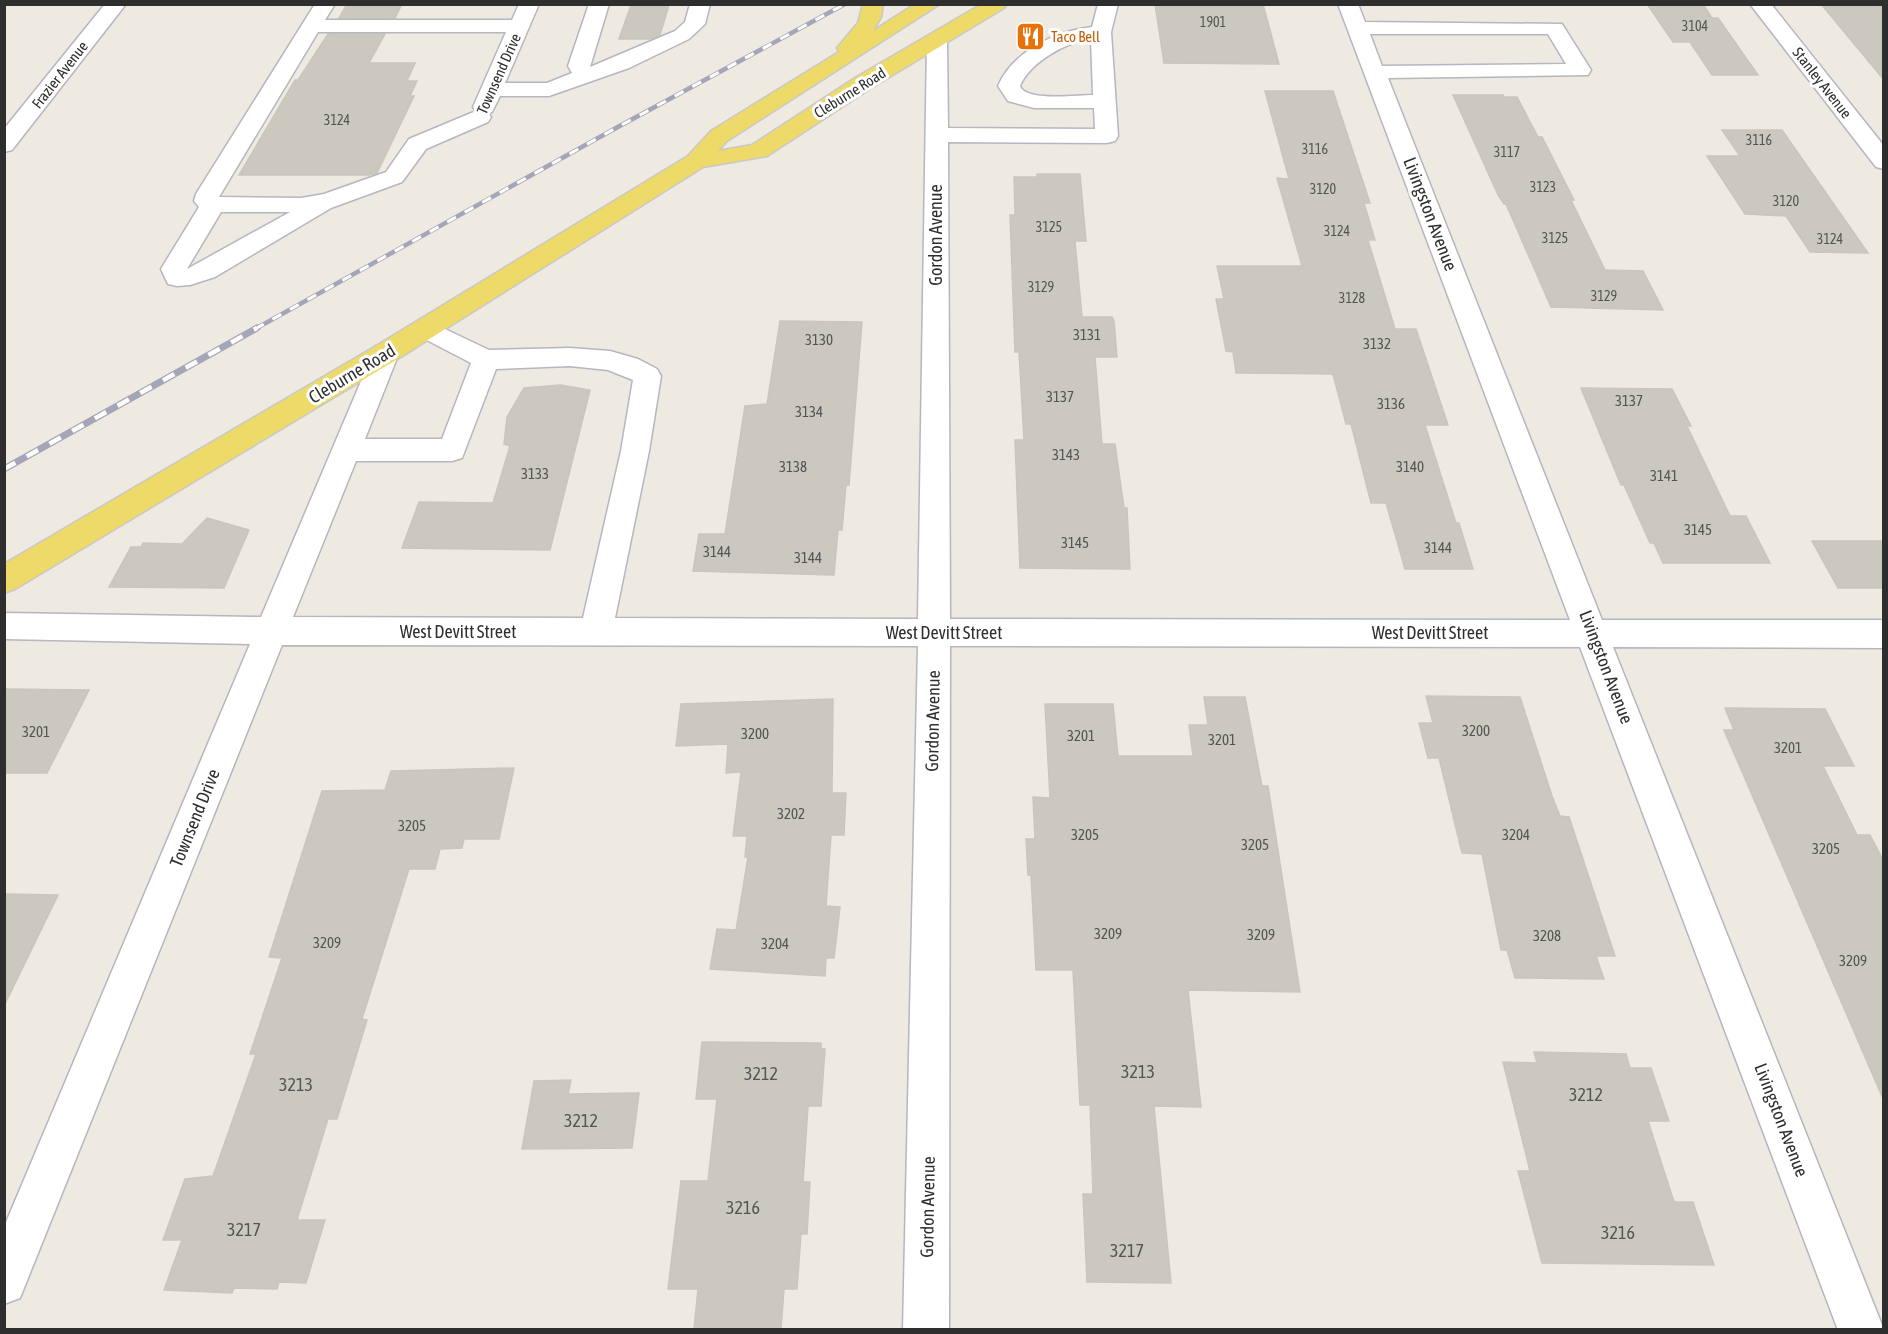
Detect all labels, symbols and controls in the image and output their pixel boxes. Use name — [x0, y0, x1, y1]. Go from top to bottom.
house number: 1901 — [1200, 14, 1226, 30]
house number: 3104 — [1682, 18, 1709, 34]
restaurant icon: Taco Bell — [1014, 21, 1046, 53]
place label: Taco Bell — [1051, 28, 1100, 45]
street label: Townsend Drive — [473, 31, 524, 117]
street label: Frazier Avenue — [28, 38, 91, 112]
street label: Stanley Avenue — [1789, 44, 1855, 122]
street label: Cleburne Road — [811, 64, 889, 121]
house number: 3124 — [324, 112, 351, 128]
house number: 3116 — [1746, 132, 1773, 148]
house number: 3116 — [1302, 141, 1329, 157]
house number: 3117 — [1494, 144, 1520, 160]
street label: Livingston Avenue — [1399, 154, 1462, 274]
house number: 3123 — [1530, 179, 1556, 195]
house number: 3120 — [1310, 181, 1337, 197]
street label: Gordon Avenue — [925, 184, 946, 286]
house number: 3120 — [1773, 193, 1800, 209]
house number: 3125 — [1036, 219, 1062, 235]
house number: 3124 — [1324, 223, 1351, 239]
house number: 3125 — [1542, 230, 1568, 246]
house number: 3124 — [1817, 231, 1844, 247]
house number: 3129 — [1028, 279, 1054, 295]
house number: 3129 — [1591, 288, 1617, 304]
house number: 3128 — [1339, 290, 1366, 306]
house number: 3131 — [1073, 326, 1101, 343]
house number: 3130 — [805, 331, 833, 348]
house number: 3132 — [1363, 335, 1391, 352]
street label: Cleburne Road — [305, 340, 399, 408]
house number: 3137 — [1046, 388, 1074, 405]
house number: 3137 — [1615, 392, 1643, 409]
house number: 3136 — [1377, 395, 1405, 412]
house number: 3134 — [795, 403, 823, 420]
house number: 3143 — [1052, 446, 1080, 463]
house number: 3138 — [779, 458, 807, 475]
house number: 3140 — [1396, 458, 1424, 475]
house number: 3133 — [521, 465, 549, 482]
house number: 3141 — [1650, 467, 1678, 484]
house number: 3145 — [1684, 521, 1712, 538]
house number: 3145 — [1061, 534, 1089, 551]
house number: 3144 — [1424, 539, 1452, 556]
house number: 3144 — [703, 543, 731, 560]
house number: 3144 — [794, 549, 822, 566]
street label: Livingston Avenue — [1575, 607, 1638, 727]
street label: West Devitt Street — [400, 621, 516, 642]
street label: West Devitt Street — [886, 622, 1002, 643]
street label: West Devitt Street — [1372, 622, 1488, 643]
street label: Gordon Avenue — [921, 670, 944, 772]
house number: 3200 — [1462, 722, 1490, 739]
house number: 3201 — [22, 723, 50, 740]
house number: 3200 — [741, 725, 769, 742]
house number: 3201 — [1067, 727, 1095, 744]
house number: 3201 — [1208, 731, 1236, 748]
house number: 3201 — [1774, 739, 1802, 756]
street label: Townsend Drive — [165, 766, 224, 870]
house number: 3202 — [777, 805, 805, 822]
house number: 3205 — [398, 817, 426, 834]
house number: 3205 — [1071, 826, 1099, 843]
house number: 3204 — [1502, 826, 1530, 843]
house number: 3205 — [1241, 836, 1269, 853]
house number: 3205 — [1812, 840, 1840, 857]
house number: 3209 — [1094, 925, 1122, 942]
house number: 3209 — [1247, 926, 1275, 943]
house number: 3208 — [1533, 927, 1561, 944]
house number: 3209 — [313, 934, 341, 951]
house number: 3204 — [761, 935, 789, 952]
house number: 3209 — [1839, 952, 1867, 969]
street label: Livingston Avenue — [1750, 1060, 1813, 1180]
house number: 3213 — [1121, 1061, 1155, 1082]
house number: 3212 — [744, 1063, 778, 1084]
house number: 3213 — [279, 1074, 313, 1095]
house number: 3212 — [1569, 1084, 1603, 1105]
house number: 3212 — [564, 1110, 598, 1131]
street label: Gordon Avenue — [916, 1156, 939, 1258]
house number: 3216 — [726, 1197, 760, 1218]
house number: 3217 — [227, 1219, 261, 1240]
house number: 3216 — [1601, 1222, 1635, 1243]
house number: 3217 — [1110, 1240, 1144, 1261]

